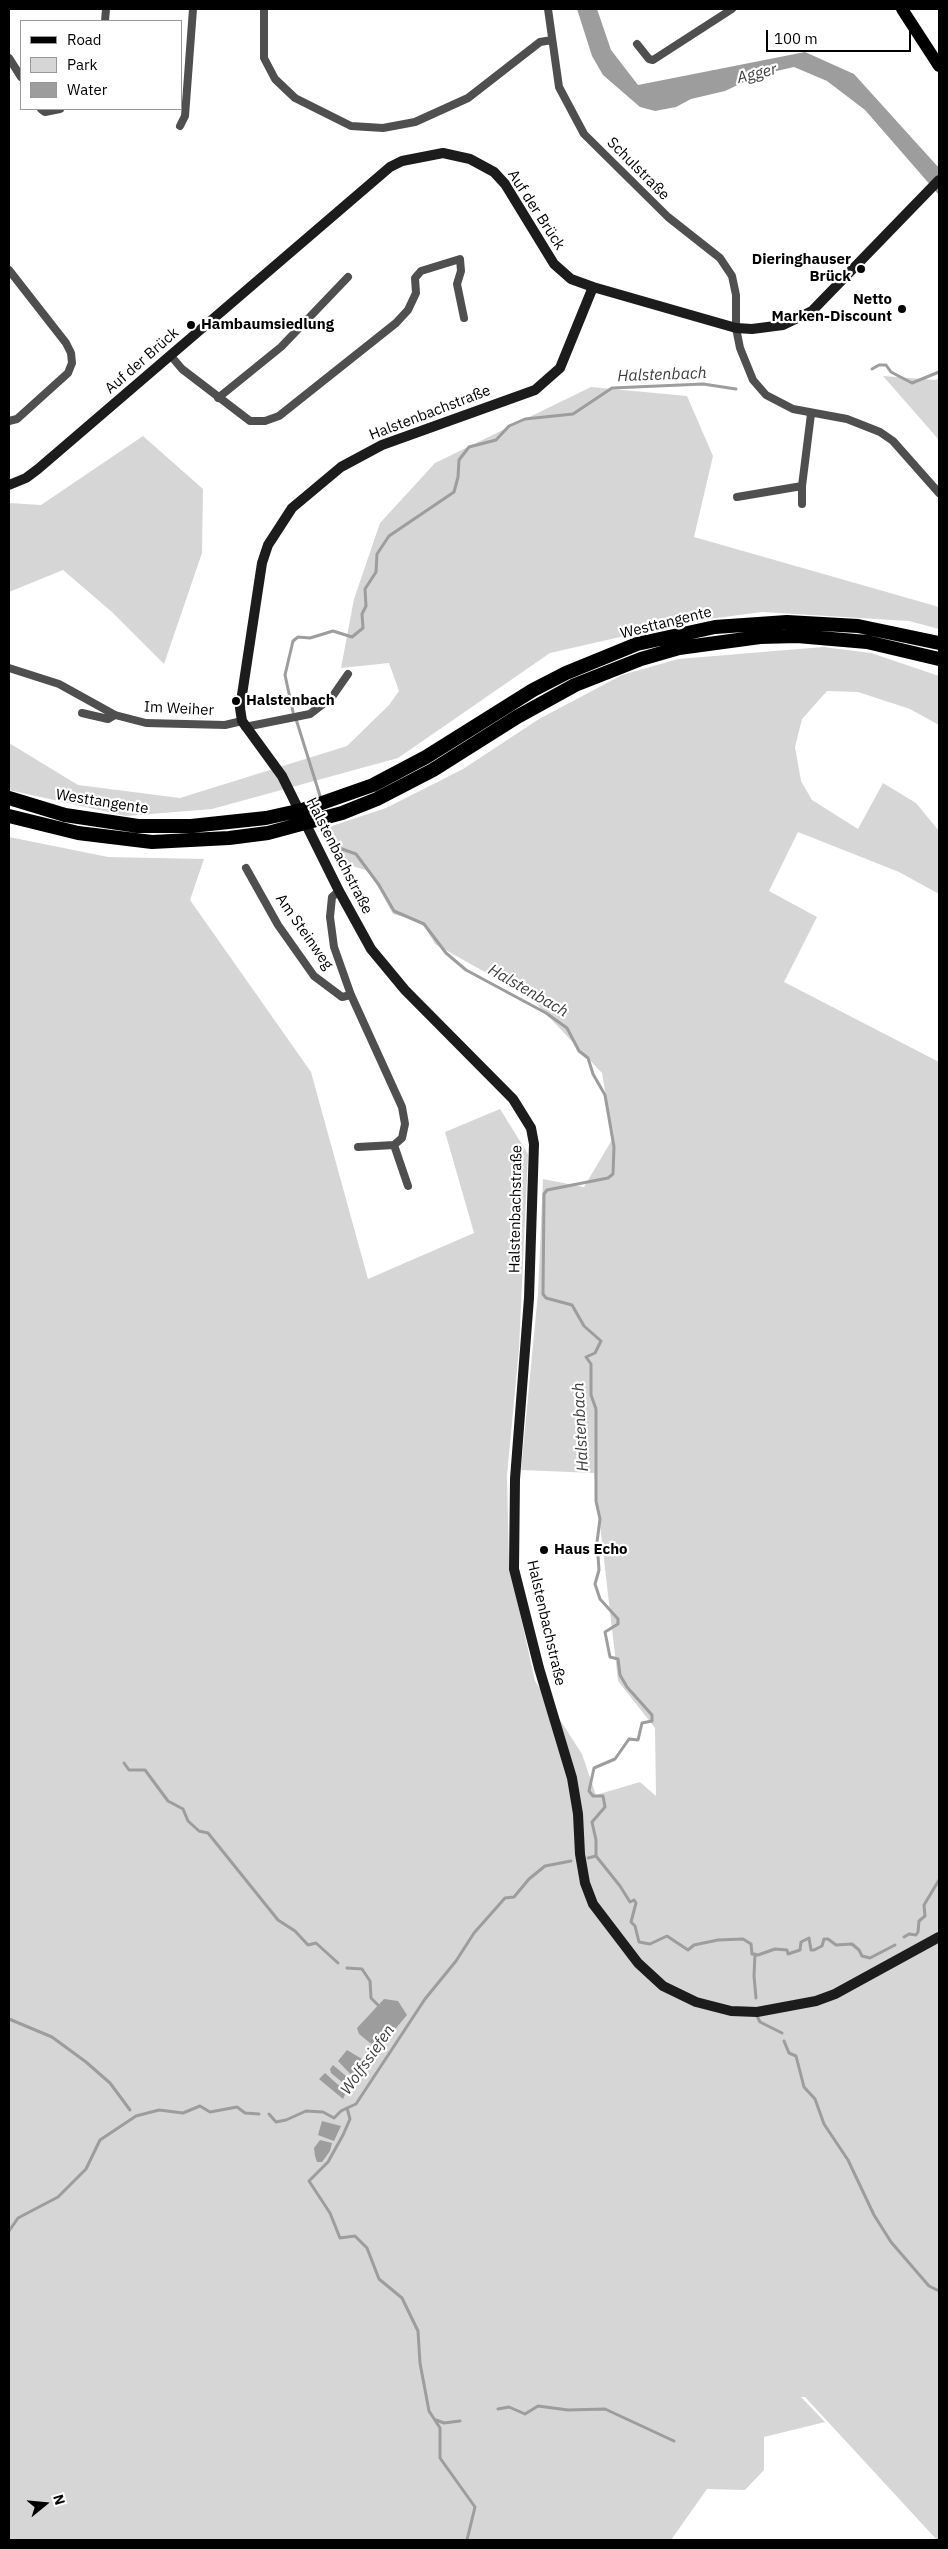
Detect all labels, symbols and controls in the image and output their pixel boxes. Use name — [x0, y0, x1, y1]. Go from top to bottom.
legend — [20, 20, 182, 110]
scale bar — [768, 20, 913, 52]
text: 100 m — [774, 29, 818, 48]
text: Road — [67, 30, 102, 49]
text: Park — [67, 55, 97, 74]
water label: Agger — [735, 60, 779, 88]
text: Water — [67, 80, 107, 99]
street label: Schulstraße — [603, 134, 673, 204]
street label: Auf der Brück — [503, 167, 569, 253]
place label: Dieringhauser Brück — [752, 251, 851, 286]
marker: Dieringhauser Brück — [855, 263, 867, 275]
place label: Netto Marken-Discount — [771, 291, 892, 326]
marker: Netto Marken-Discount — [896, 303, 908, 315]
place label: Hambaumsiedlung — [201, 316, 334, 334]
marker: Hambaumsiedlung — [185, 319, 197, 331]
street label: Auf der Brück — [101, 324, 183, 398]
water label: Halstenbach — [617, 364, 707, 386]
street label: Halstenbachstraße — [367, 382, 493, 444]
street label: Westtangente — [618, 603, 714, 643]
place label: Halstenbach — [246, 692, 335, 710]
marker: Halstenbach — [230, 695, 242, 707]
street label: Im Weiher — [144, 698, 214, 720]
street label: Westtangente — [54, 786, 150, 818]
street label: Halstenbachstraße — [302, 795, 376, 917]
street label: Am Steinweg — [271, 891, 337, 973]
water label: Halstenbach — [485, 960, 571, 1022]
street label: Halstenbachstraße — [506, 1145, 526, 1273]
water label: Halstenbach — [569, 1382, 593, 1472]
place label: Haus Echo — [554, 1541, 628, 1559]
marker: Haus Echo — [538, 1544, 550, 1556]
street label: Halstenbachstraße — [523, 1558, 569, 1688]
water label: Wolfssiefen — [337, 2021, 399, 2099]
north arrow — [20, 2479, 70, 2529]
text: N — [49, 2492, 69, 2507]

